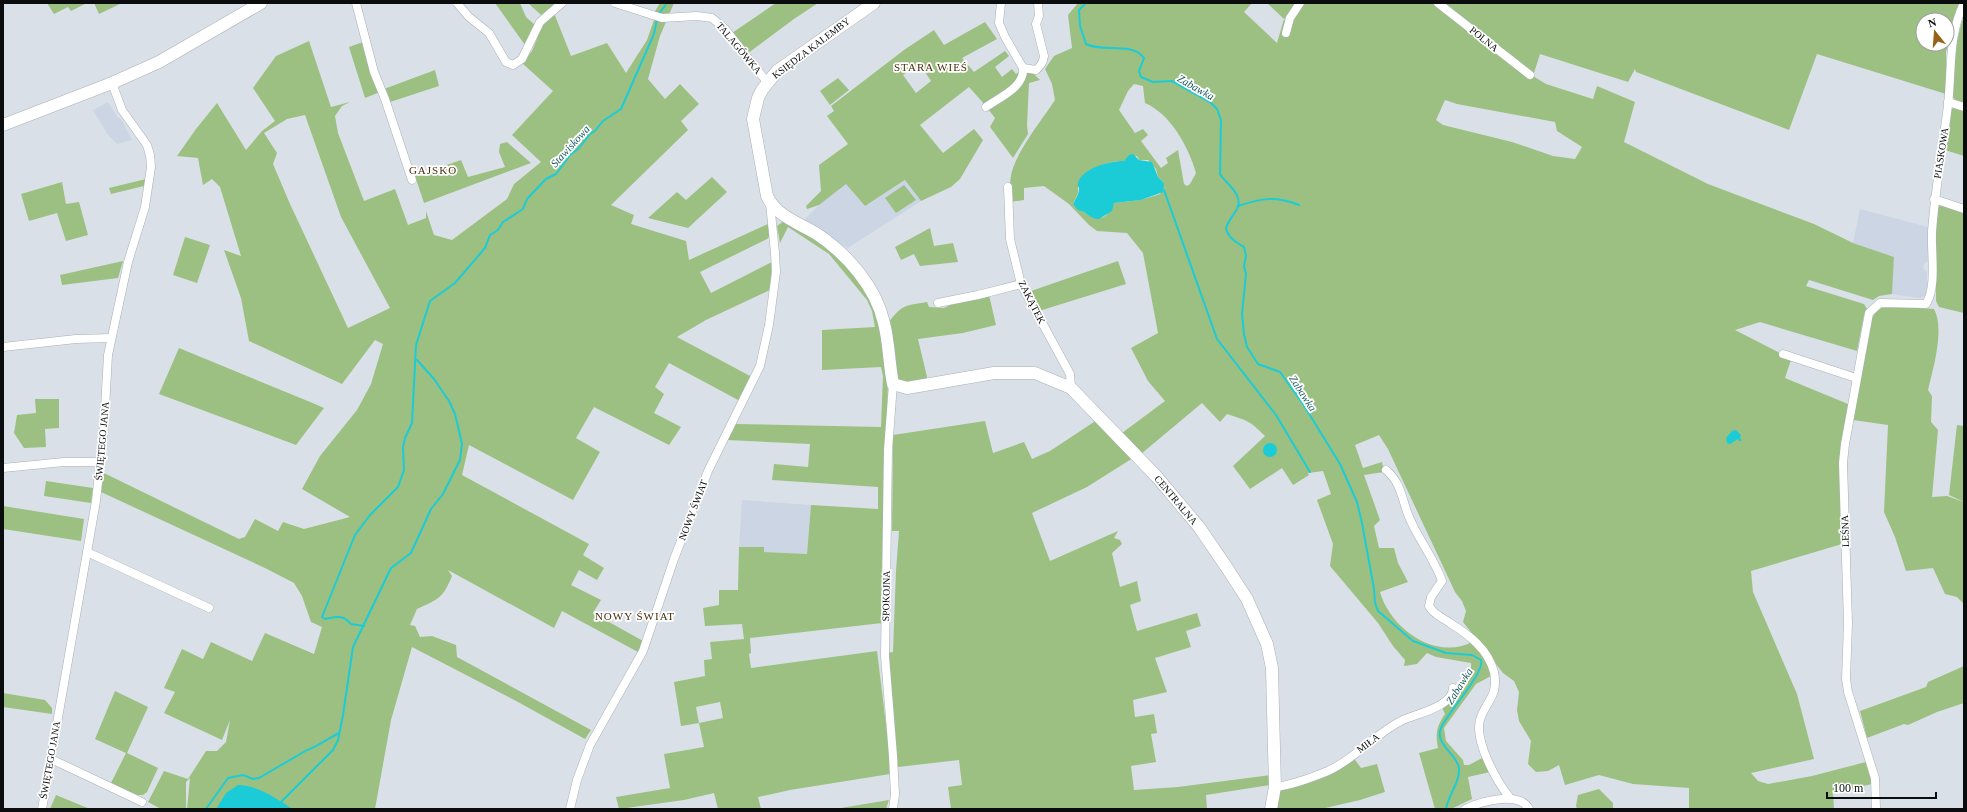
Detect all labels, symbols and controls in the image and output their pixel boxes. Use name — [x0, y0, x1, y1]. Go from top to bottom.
north arrow — [1915, 12, 1955, 52]
street label: KSIĘDZA KALEMBY — [770, 15, 852, 81]
text: N — [1927, 16, 1938, 29]
street label: TALAGÓWKA — [714, 20, 764, 77]
street label: POLNA — [1468, 24, 1501, 54]
district label: STARA WIEŚ — [894, 61, 968, 73]
water label: Zabawka — [1176, 72, 1217, 103]
water label: Stawiskowa — [548, 122, 592, 169]
street label: PIASKOWA — [1932, 126, 1951, 179]
district label: GAJSKO — [409, 164, 457, 176]
street label: ZAKĄTEK — [1016, 278, 1048, 326]
water label: Zabawka — [1287, 373, 1319, 414]
street label: ŚWIĘTEGO JANA — [93, 400, 111, 481]
street label: CENTRALNA — [1152, 473, 1200, 527]
street label: NOWY ŚWIAT — [676, 478, 710, 542]
street label: LEŚNA — [1839, 514, 1851, 547]
street label: SPOKOJNA — [880, 570, 892, 622]
district label: NOWY ŚWIAT — [595, 610, 675, 622]
water label: Zabawka — [1443, 665, 1475, 706]
street label: ŚWIĘTEGO JANA — [38, 719, 62, 800]
street label: MIŁA — [1354, 730, 1382, 755]
scale bar — [1827, 774, 1936, 800]
text: 100 m — [1833, 781, 1864, 795]

